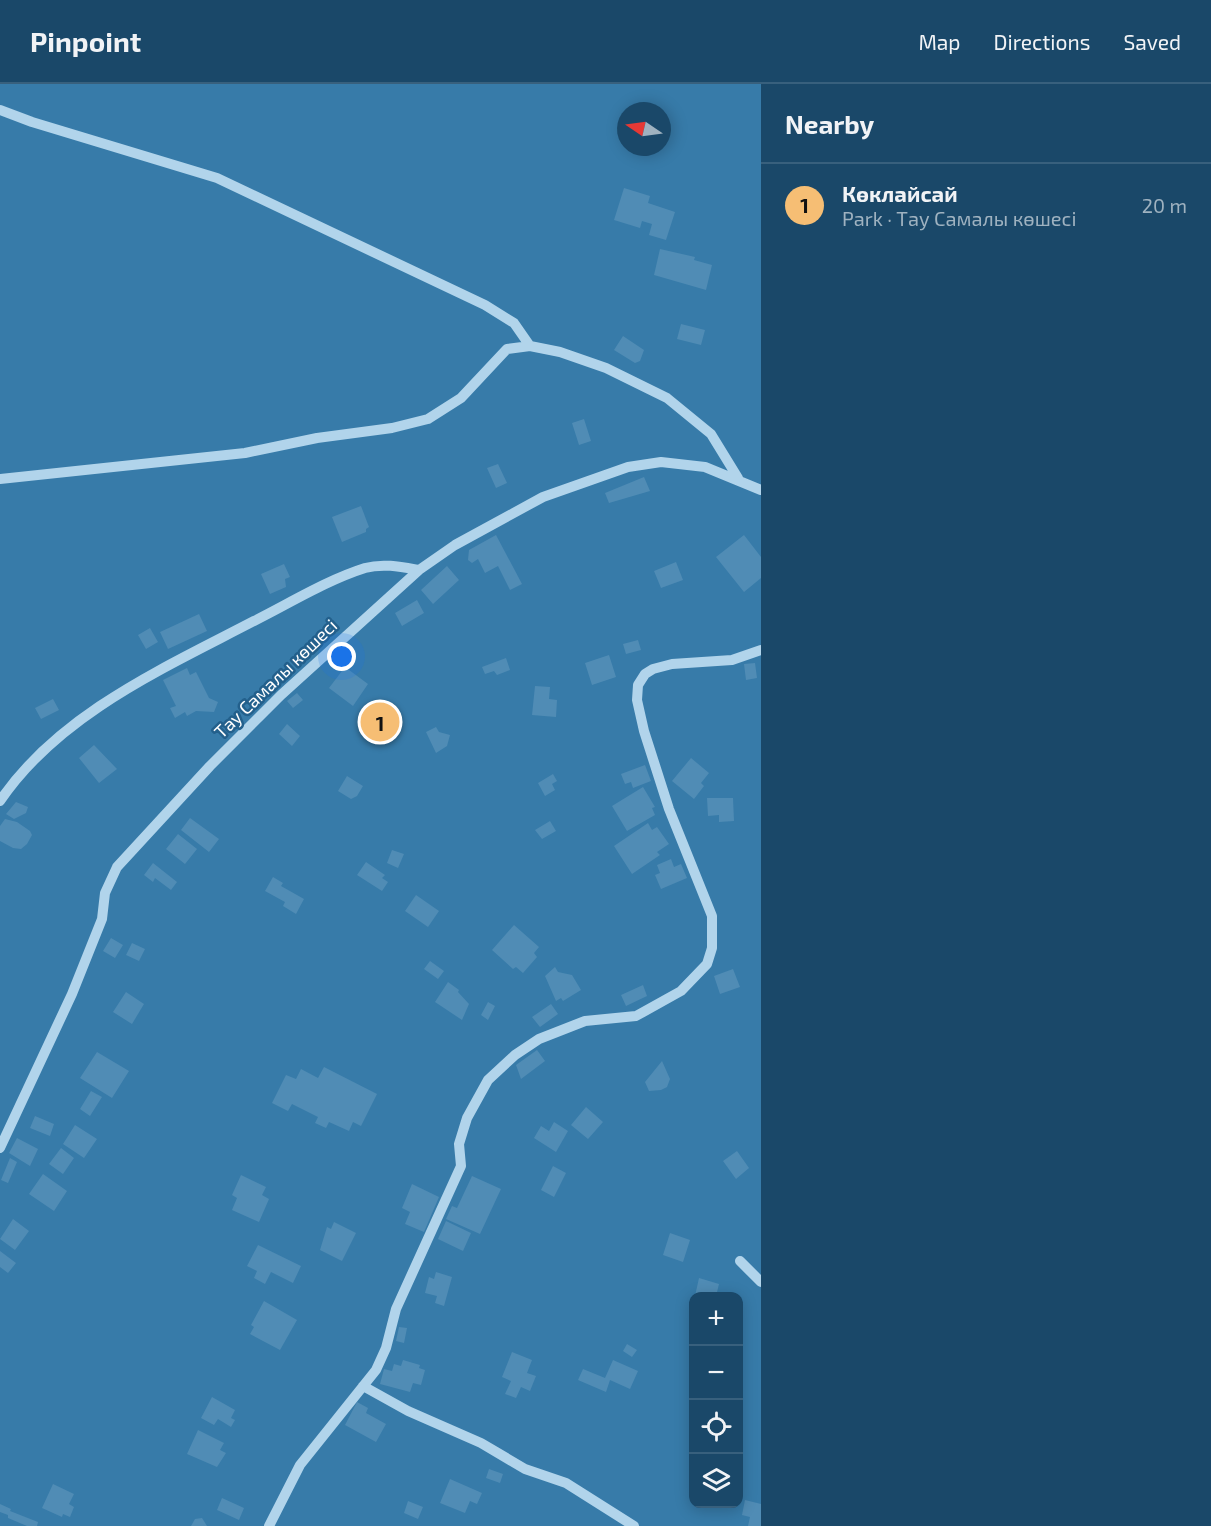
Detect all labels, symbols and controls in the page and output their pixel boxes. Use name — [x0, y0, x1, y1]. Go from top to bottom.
text: Pinpoint — [30, 24, 141, 58]
text: Map — [918, 29, 961, 54]
text: Directions — [994, 29, 1090, 54]
text: Saved — [1123, 29, 1181, 54]
north arrow — [617, 102, 671, 156]
text: Nearby — [785, 108, 874, 139]
text: Көклайсай — [842, 180, 958, 206]
text: 1 — [800, 193, 809, 217]
text: 20 m — [1142, 193, 1187, 217]
text: Park · Тау Самалы көшесі — [842, 206, 1076, 230]
street label: Тау Самалы көшесі — [209, 614, 341, 742]
your location — [327, 642, 356, 671]
pin: 1 — [360, 700, 400, 744]
map controls — [689, 1292, 743, 1508]
button: + — [689, 1292, 743, 1346]
button: − — [689, 1346, 743, 1400]
button: locate — [689, 1400, 743, 1454]
button: layers — [689, 1454, 743, 1508]

